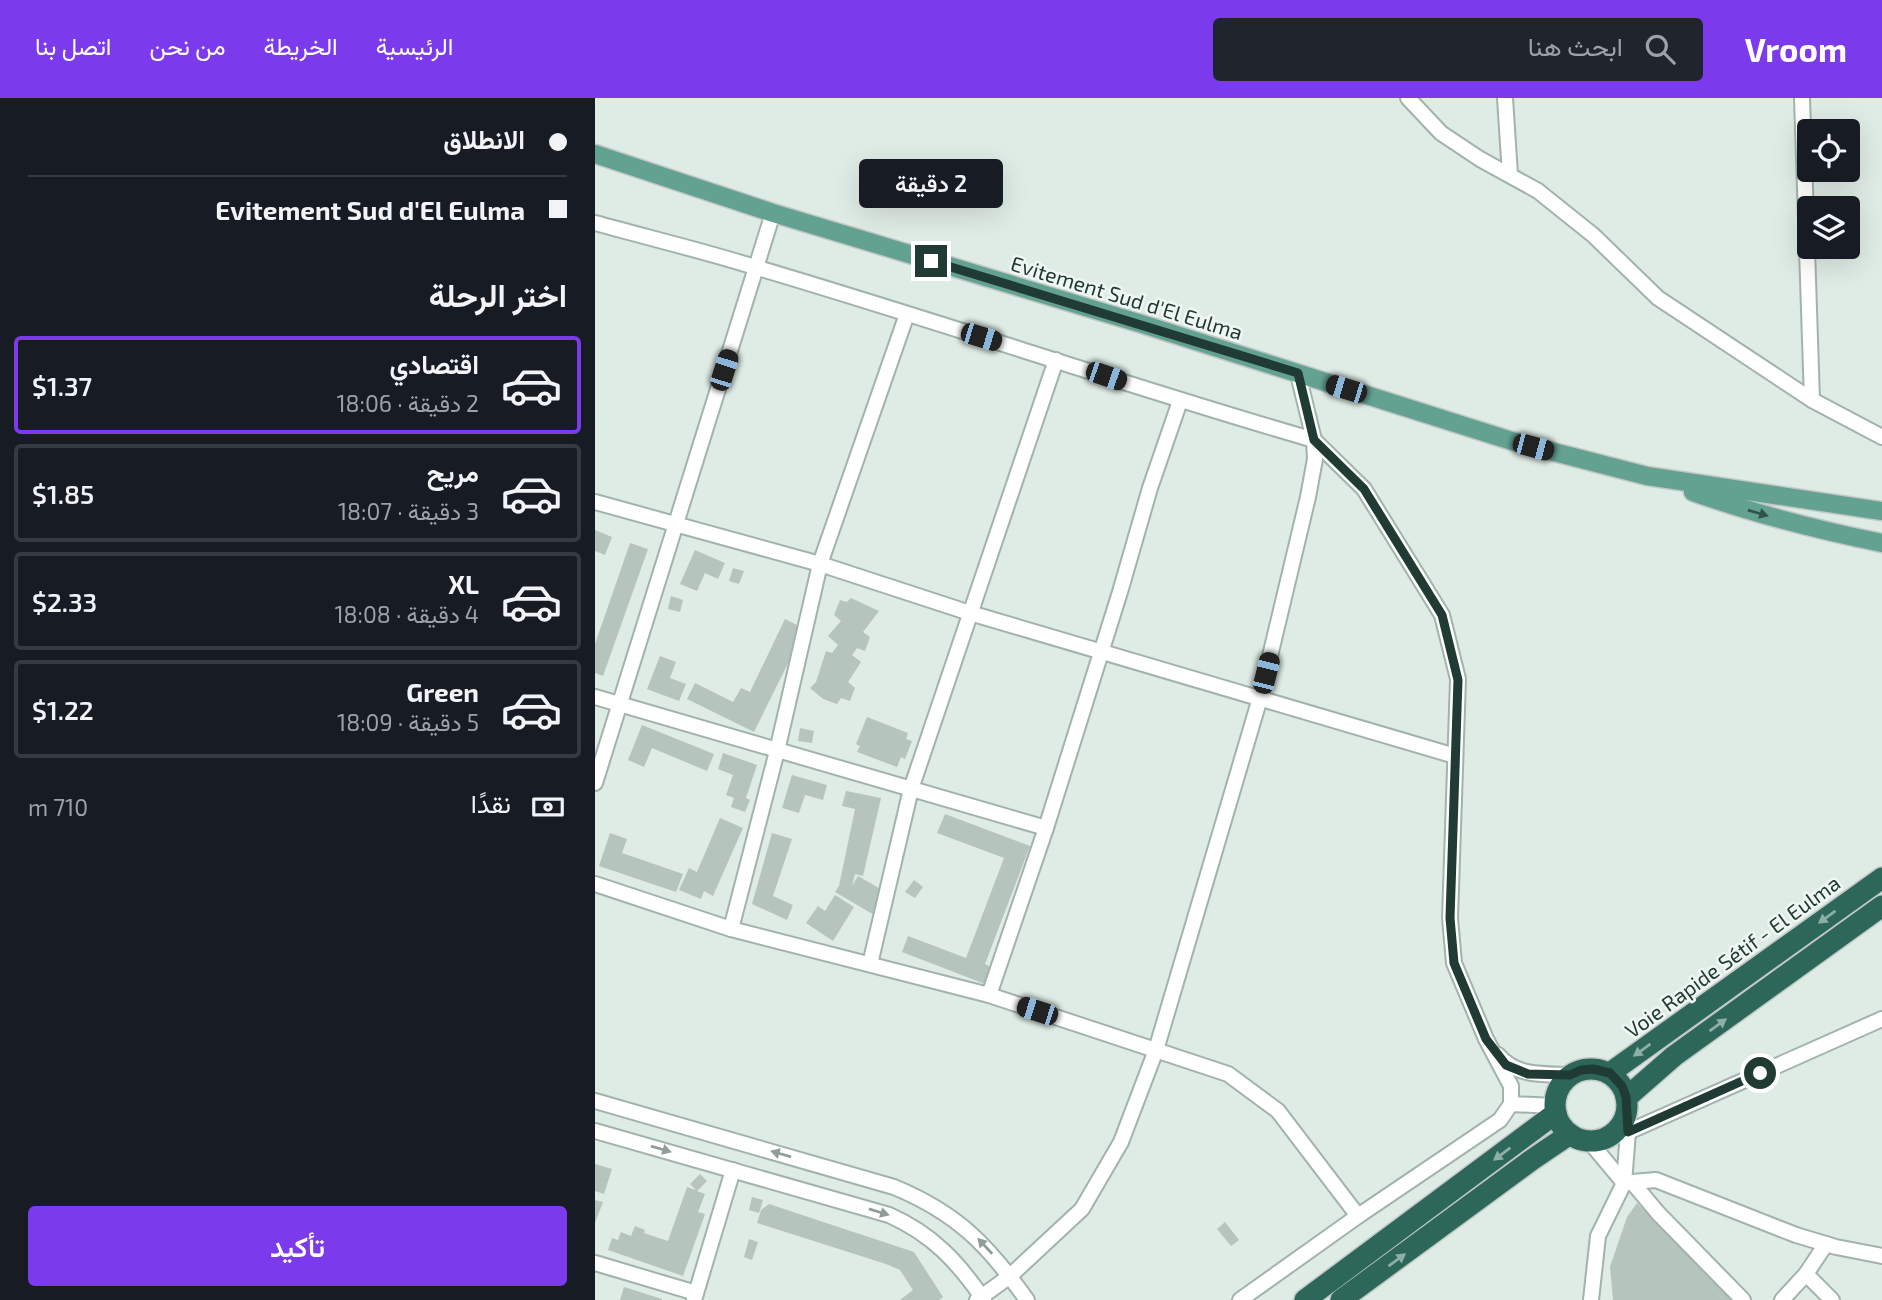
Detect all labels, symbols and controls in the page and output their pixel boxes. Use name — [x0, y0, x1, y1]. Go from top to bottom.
search box — [1213, 18, 1703, 81]
text: Vroom — [1745, 29, 1847, 69]
text: ابحث هنا — [1528, 30, 1623, 61]
icon: search — [1641, 30, 1679, 68]
text: اتصل بنا — [35, 31, 111, 60]
text: من نحن — [149, 31, 225, 60]
text: الخريطة — [263, 31, 338, 60]
text: الرئيسية — [376, 31, 453, 60]
map controls — [1797, 119, 1860, 259]
button: locate — [1797, 119, 1860, 182]
text: الانطلاق — [443, 123, 525, 154]
callout: 2 دقيقة — [859, 159, 1003, 208]
text: 2 دقيقة — [895, 169, 967, 197]
text: Evitement Sud d'El Eulma — [215, 194, 525, 225]
button: layers — [1797, 196, 1860, 259]
route end — [915, 245, 947, 277]
street label: Evitement Sud d'El Eulma — [1008, 250, 1246, 344]
text: اختر الرحلة — [429, 275, 567, 313]
car — [958, 321, 1005, 353]
car — [708, 347, 741, 393]
text: اقتصادي — [390, 348, 479, 379]
icon: car — [500, 354, 563, 417]
car — [1083, 359, 1130, 393]
text: $1.37 — [32, 370, 92, 401]
car — [1323, 373, 1370, 405]
text: 2 دقيقة · 18:06 — [336, 389, 479, 417]
car — [1510, 431, 1557, 463]
text: مريح — [427, 456, 479, 487]
icon: car — [500, 462, 563, 525]
text: $1.85 — [32, 478, 94, 509]
text: 3 دقيقة · 18:07 — [338, 497, 479, 525]
one-way arrow — [1748, 508, 1770, 519]
text: XL — [448, 568, 479, 599]
icon: car — [500, 570, 563, 633]
text: $2.33 — [32, 586, 97, 617]
text: 4 دقيقة · 18:08 — [334, 600, 479, 628]
car — [1251, 650, 1282, 696]
text: Green — [406, 676, 479, 707]
icon: car — [500, 678, 563, 741]
text: $1.22 — [32, 694, 94, 725]
text: 5 دقيقة · 18:09 — [337, 708, 479, 736]
text: نقدًا — [471, 787, 511, 818]
icon: cash — [529, 788, 567, 826]
text: 710 m — [28, 793, 88, 821]
street label: Voie Rapide Sétif - El Eulma — [1620, 870, 1844, 1042]
one-way arrow — [1818, 910, 1836, 924]
car — [1014, 995, 1061, 1027]
one-way arrow — [1709, 1018, 1727, 1032]
one-way arrow — [1633, 1043, 1651, 1057]
route start — [1744, 1057, 1776, 1089]
one-way arrow — [650, 1145, 671, 1155]
one-way arrow — [1493, 1146, 1511, 1161]
one-way arrow — [770, 1149, 791, 1159]
button: تأكيد — [28, 1206, 567, 1286]
one-way arrow — [869, 1207, 890, 1218]
one-way arrow — [976, 1238, 993, 1255]
one-way arrow — [1387, 1253, 1406, 1267]

